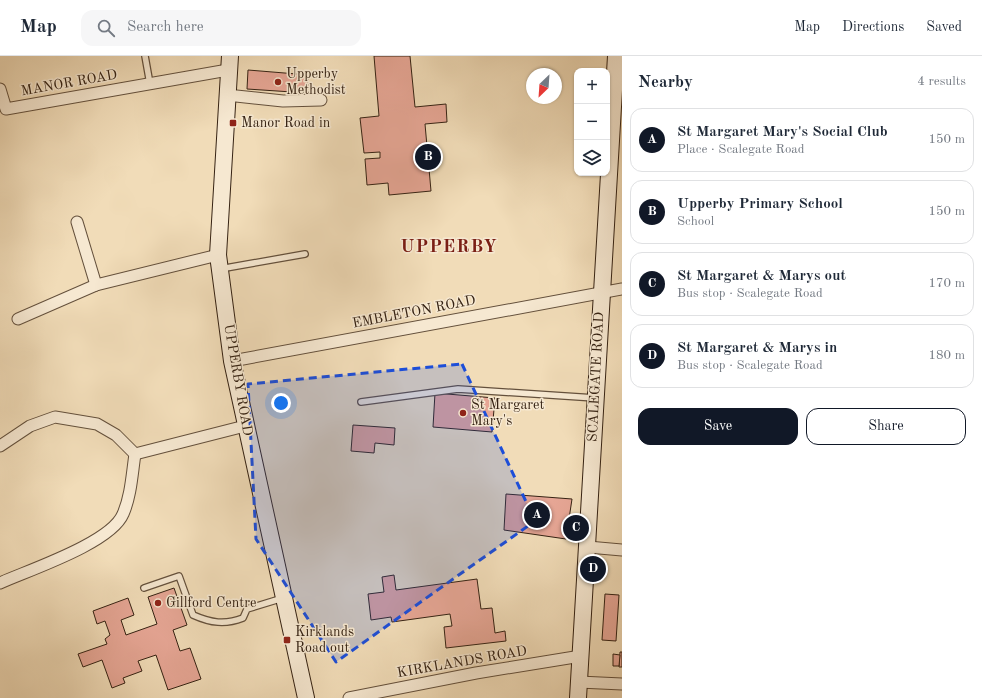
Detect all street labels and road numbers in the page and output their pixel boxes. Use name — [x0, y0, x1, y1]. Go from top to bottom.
street label: MANOR ROAD — [20, 68, 118, 98]
street label: EMBLETON ROAD — [351, 293, 477, 331]
street label: SCALEGATE ROAD — [586, 311, 606, 442]
street label: UPPERBY ROAD — [221, 323, 255, 437]
street label: KIRKLANDS ROAD — [396, 644, 528, 680]

